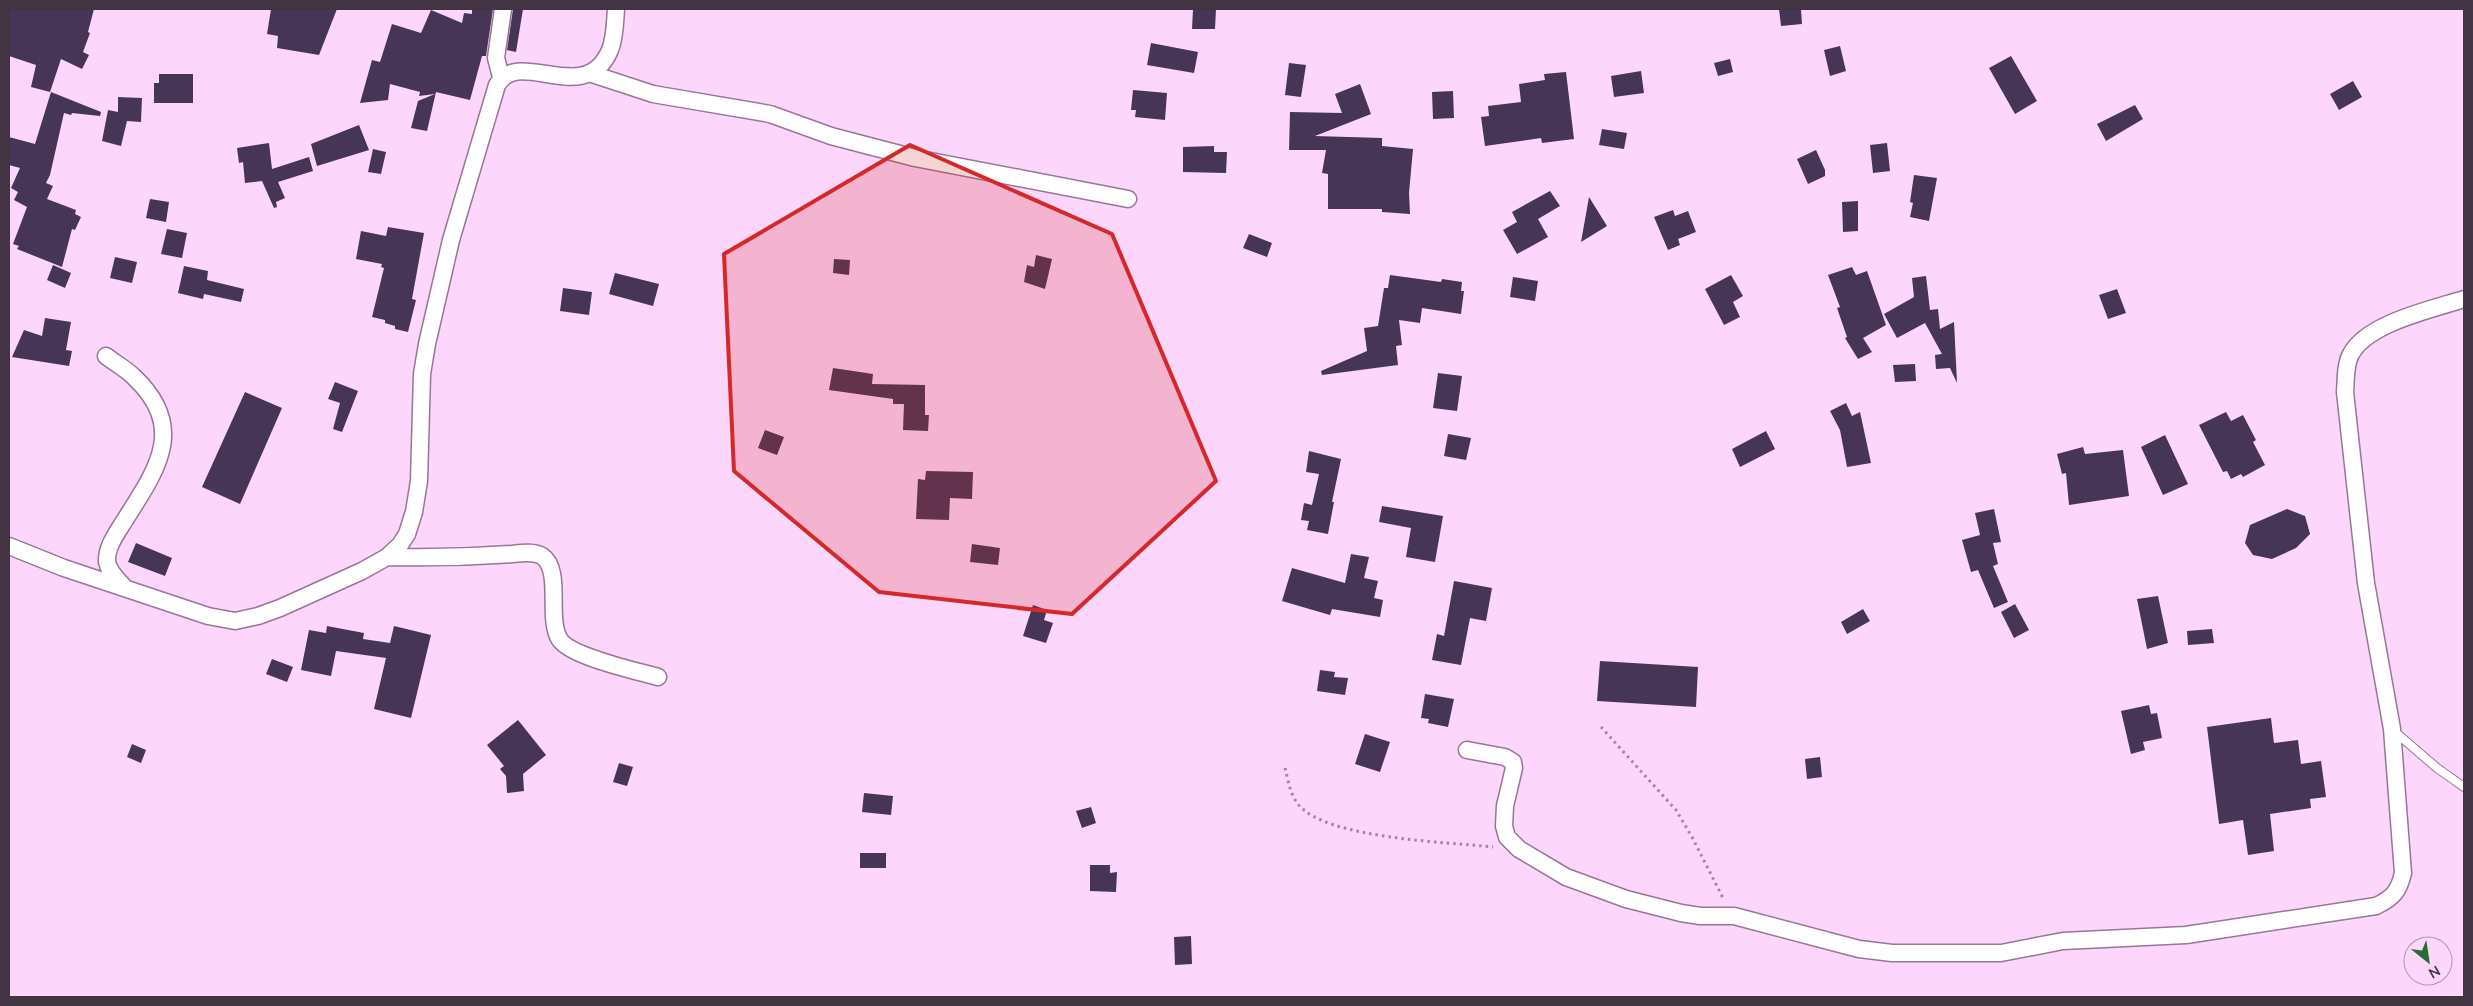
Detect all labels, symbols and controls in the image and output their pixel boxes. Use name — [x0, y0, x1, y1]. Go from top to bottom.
north arrow — [2403, 936, 2453, 986]
text: N — [2425, 961, 2444, 983]

